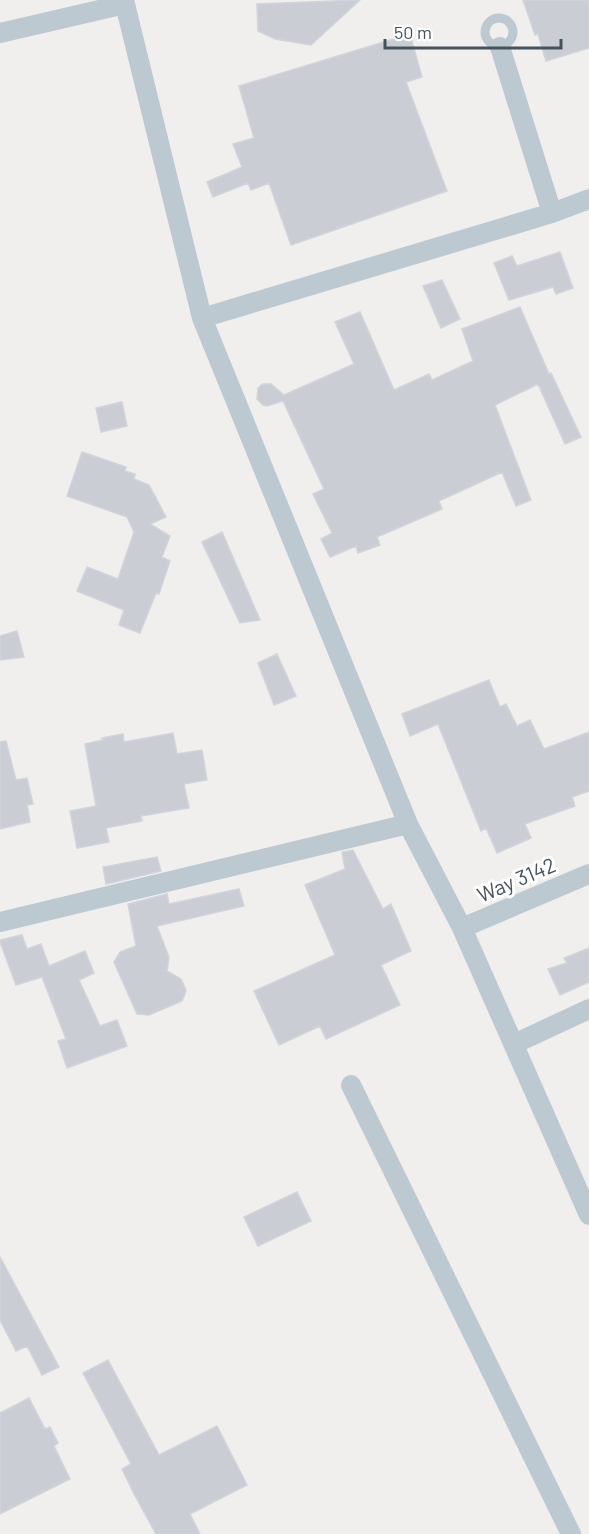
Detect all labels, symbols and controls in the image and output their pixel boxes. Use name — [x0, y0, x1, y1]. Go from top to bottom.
scale bar — [385, 12, 560, 50]
text: 50 m — [394, 21, 432, 43]
street label: Way 3142 — [473, 851, 559, 907]

